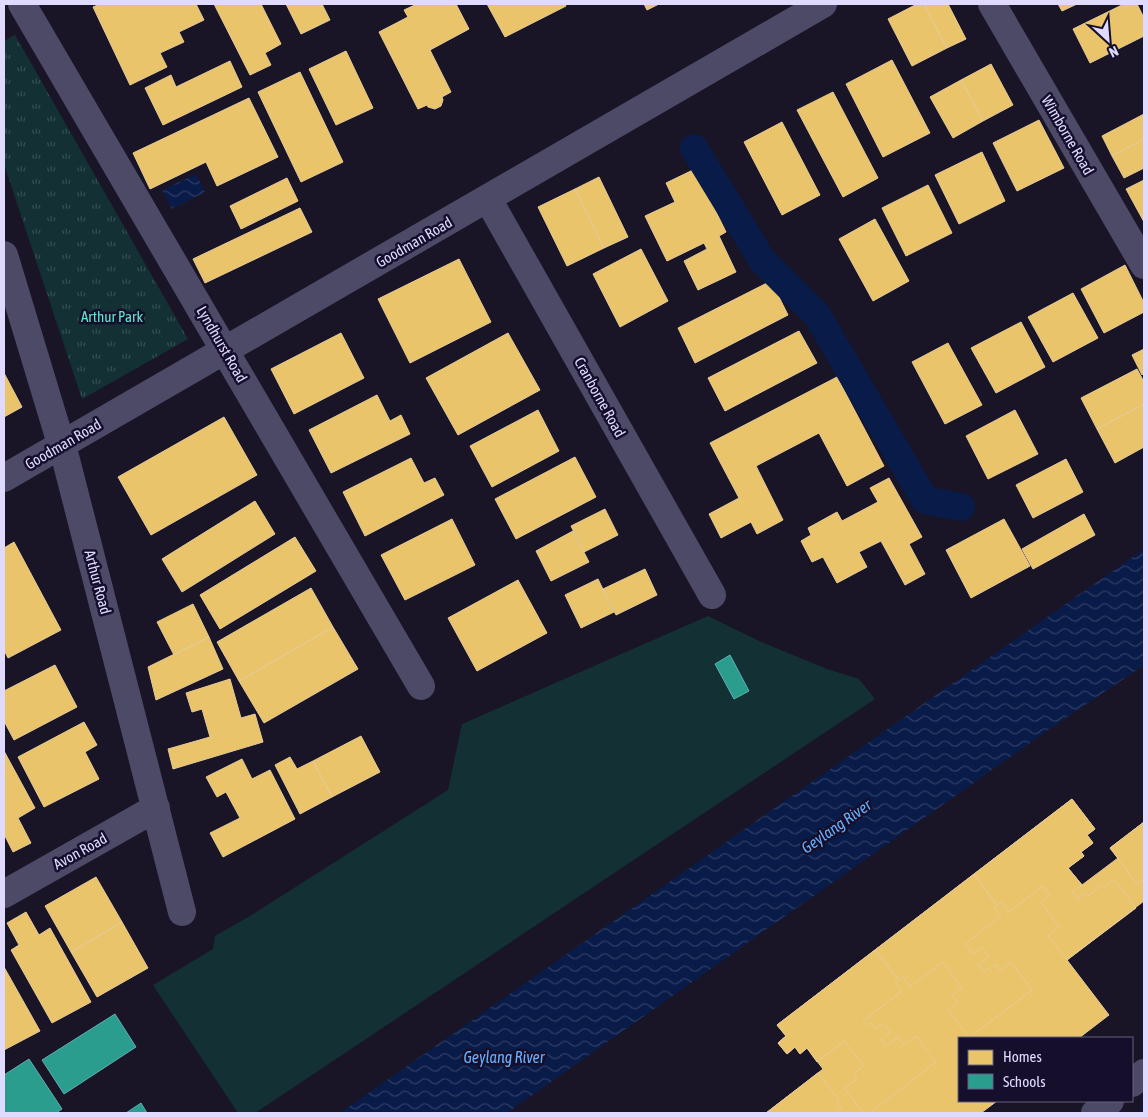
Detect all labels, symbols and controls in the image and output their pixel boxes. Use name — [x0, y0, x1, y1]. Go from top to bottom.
north arrow — [1083, 15, 1133, 65]
text: N — [1106, 43, 1121, 61]
street label: Wimborne Road — [1039, 92, 1097, 178]
street label: Goodman Road — [373, 213, 455, 271]
street label: Lyndhurst Road — [193, 303, 251, 385]
park label: Arthur Park — [81, 308, 143, 325]
street label: Cranborne Road — [571, 354, 629, 440]
street label: Goodman Road — [22, 415, 104, 473]
street label: Arthur Road — [81, 548, 115, 616]
water label: Geylang River — [798, 795, 876, 857]
street label: Avon Road — [50, 829, 110, 873]
legend — [958, 1037, 1133, 1102]
water label: Geylang River — [463, 1048, 546, 1067]
text: Homes — [1003, 1048, 1042, 1065]
text: Schools — [1003, 1073, 1046, 1090]

